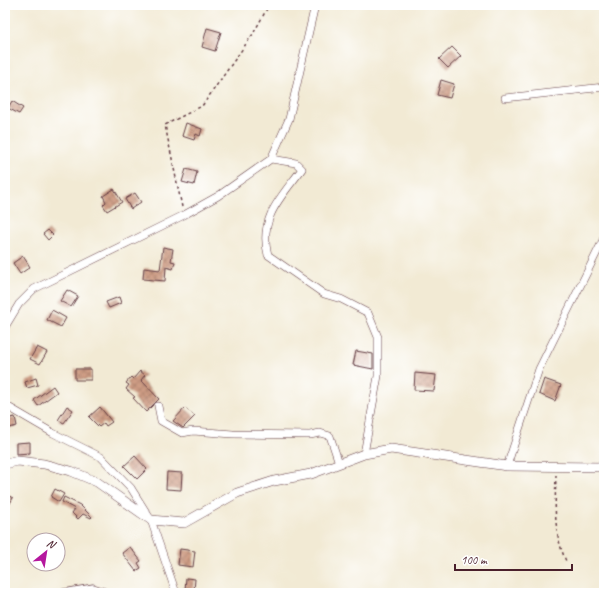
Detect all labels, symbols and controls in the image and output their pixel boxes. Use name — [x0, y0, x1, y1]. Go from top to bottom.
north arrow — [26, 532, 66, 572]
text: N — [45, 536, 59, 552]
scale bar — [455, 546, 572, 572]
text: 100 m — [461, 552, 488, 568]

